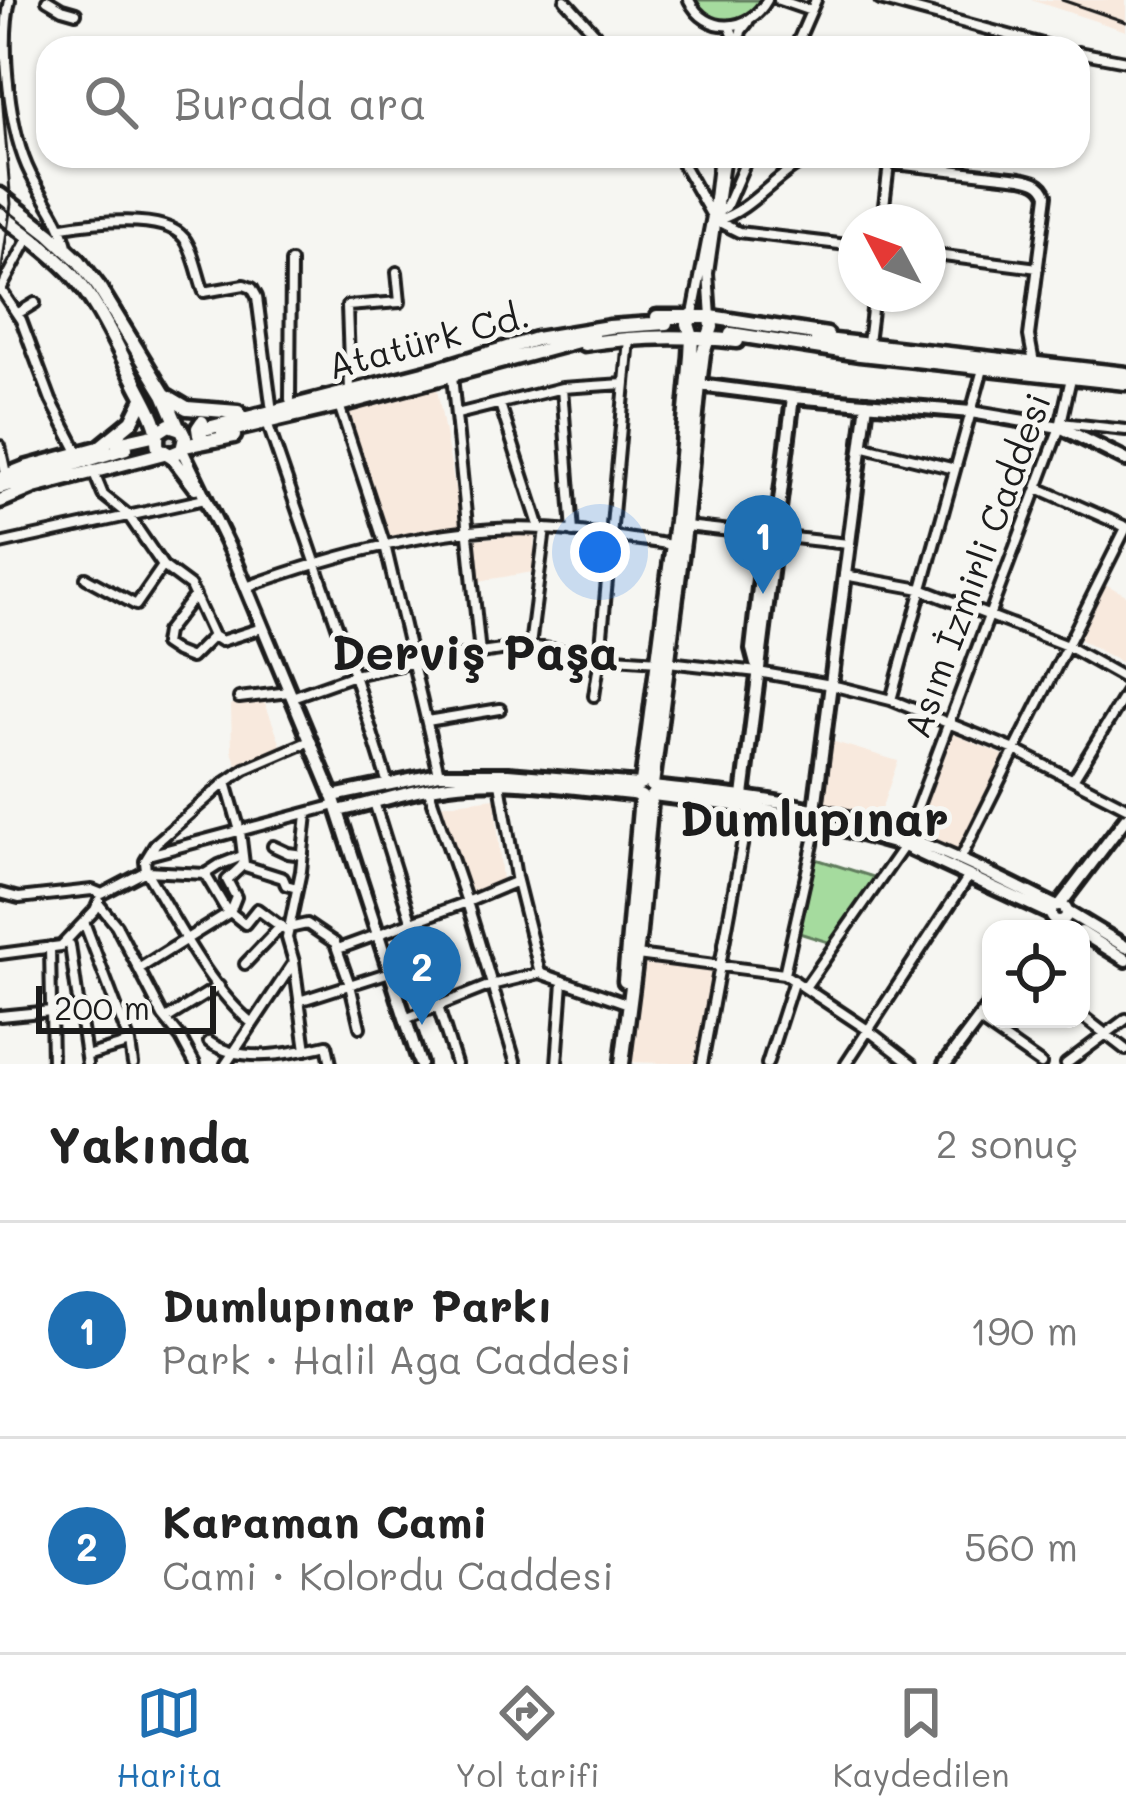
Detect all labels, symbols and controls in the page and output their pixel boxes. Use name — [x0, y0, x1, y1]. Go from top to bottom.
search box — [36, 36, 1090, 168]
icon: search — [78, 69, 144, 135]
text: Burada ara — [174, 73, 427, 131]
north arrow — [838, 204, 946, 312]
street label: Atatürk Cd. — [322, 290, 534, 388]
street label: Asım İzmirli Caddesi — [892, 386, 1060, 744]
pin: 1 — [724, 495, 802, 594]
your location — [570, 522, 630, 582]
district label: Derviş Paşa — [331, 620, 619, 683]
district label: Dumlupınar — [679, 786, 949, 848]
map controls — [982, 920, 1090, 1028]
button: locate — [982, 920, 1090, 1028]
pin: 2 — [383, 926, 461, 1025]
scale bar — [36, 980, 216, 1033]
text: 200 m — [54, 985, 150, 1028]
text: Yakında — [48, 1109, 251, 1176]
text: 2 sonuç — [936, 1117, 1078, 1168]
text: Dumlupınar Parkı — [162, 1275, 553, 1333]
text: 1 — [78, 1304, 96, 1355]
text: 190 m — [970, 1304, 1078, 1355]
text: Park · Halil Aga Caddesi — [162, 1333, 631, 1384]
text: Karaman Cami — [162, 1491, 488, 1549]
text: 2 — [76, 1520, 98, 1571]
text: 560 m — [964, 1520, 1078, 1571]
text: Cami · Kolordu Caddesi — [162, 1549, 614, 1600]
tab: Harita — [116, 1680, 222, 1795]
tab: Yol tarifi — [455, 1680, 600, 1795]
tab: Kaydedilen — [832, 1680, 1010, 1795]

